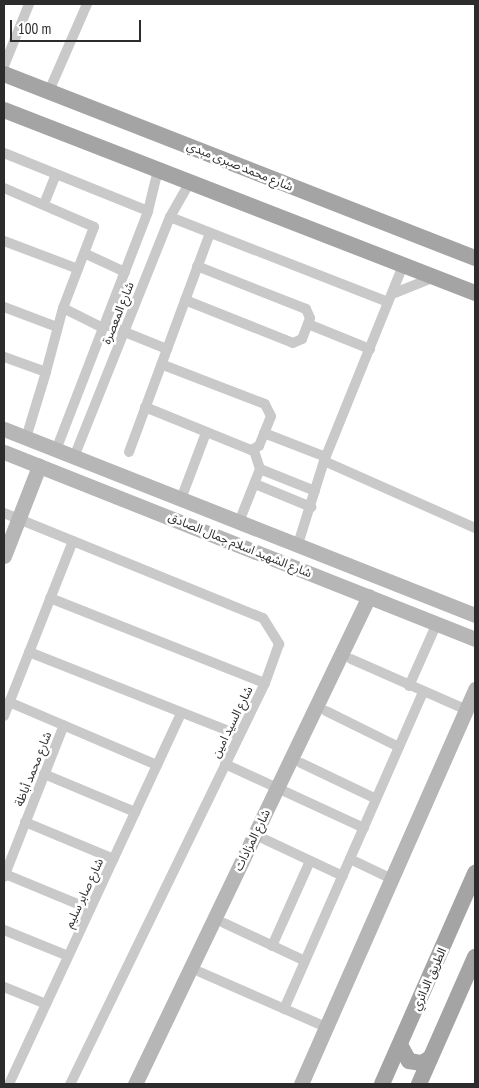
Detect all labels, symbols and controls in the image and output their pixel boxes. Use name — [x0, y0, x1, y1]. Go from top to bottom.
scale bar — [12, 10, 144, 42]
text: 100 m — [18, 19, 51, 38]
street label: شارع محمد صبرى مبدي — [185, 138, 295, 194]
street label: شارع المعصرة — [99, 280, 137, 346]
street label: شارع الشهيد اسلام جمال الصادق — [166, 510, 314, 580]
street label: شارع السيد امين — [208, 684, 256, 760]
street label: شارع محمد أباظة — [11, 730, 55, 808]
street label: شارع المزادات — [231, 807, 273, 873]
street label: شارع صابر سليم — [62, 856, 106, 930]
street label: الطريق الدائري — [409, 945, 449, 1013]

